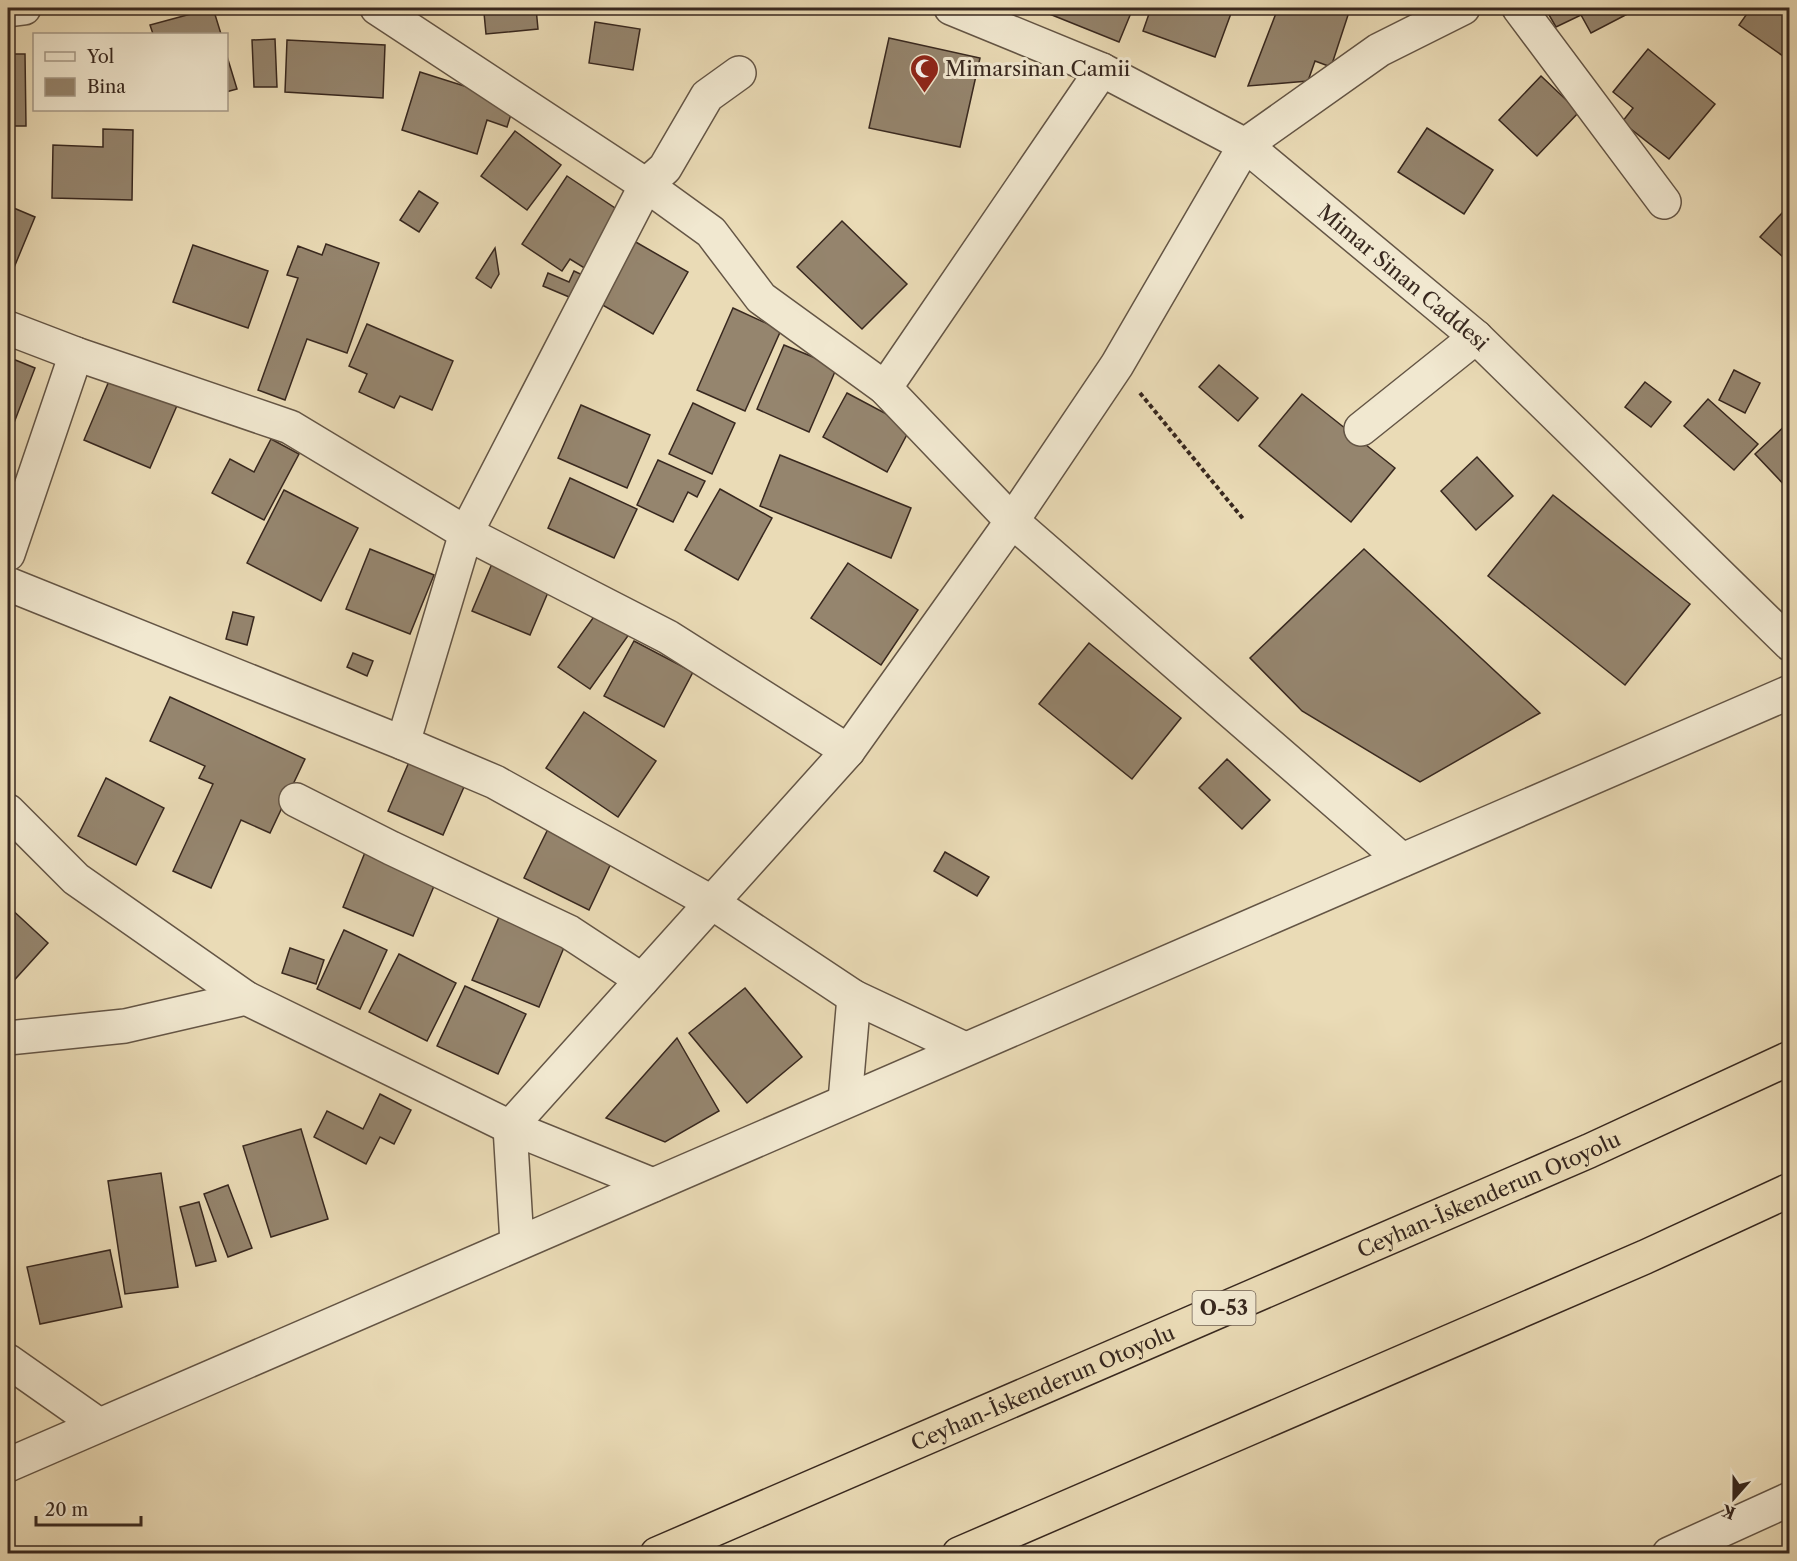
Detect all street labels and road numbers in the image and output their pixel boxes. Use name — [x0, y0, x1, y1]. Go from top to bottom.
street label: Mimar Sinan Caddesi — [1313, 199, 1494, 355]
street label: Ceyhan-İskenderun Otoyolu — [1353, 1126, 1624, 1262]
road number: O-53 — [1192, 1291, 1256, 1325]
street label: Ceyhan-İskenderun Otoyolu — [907, 1319, 1178, 1455]

